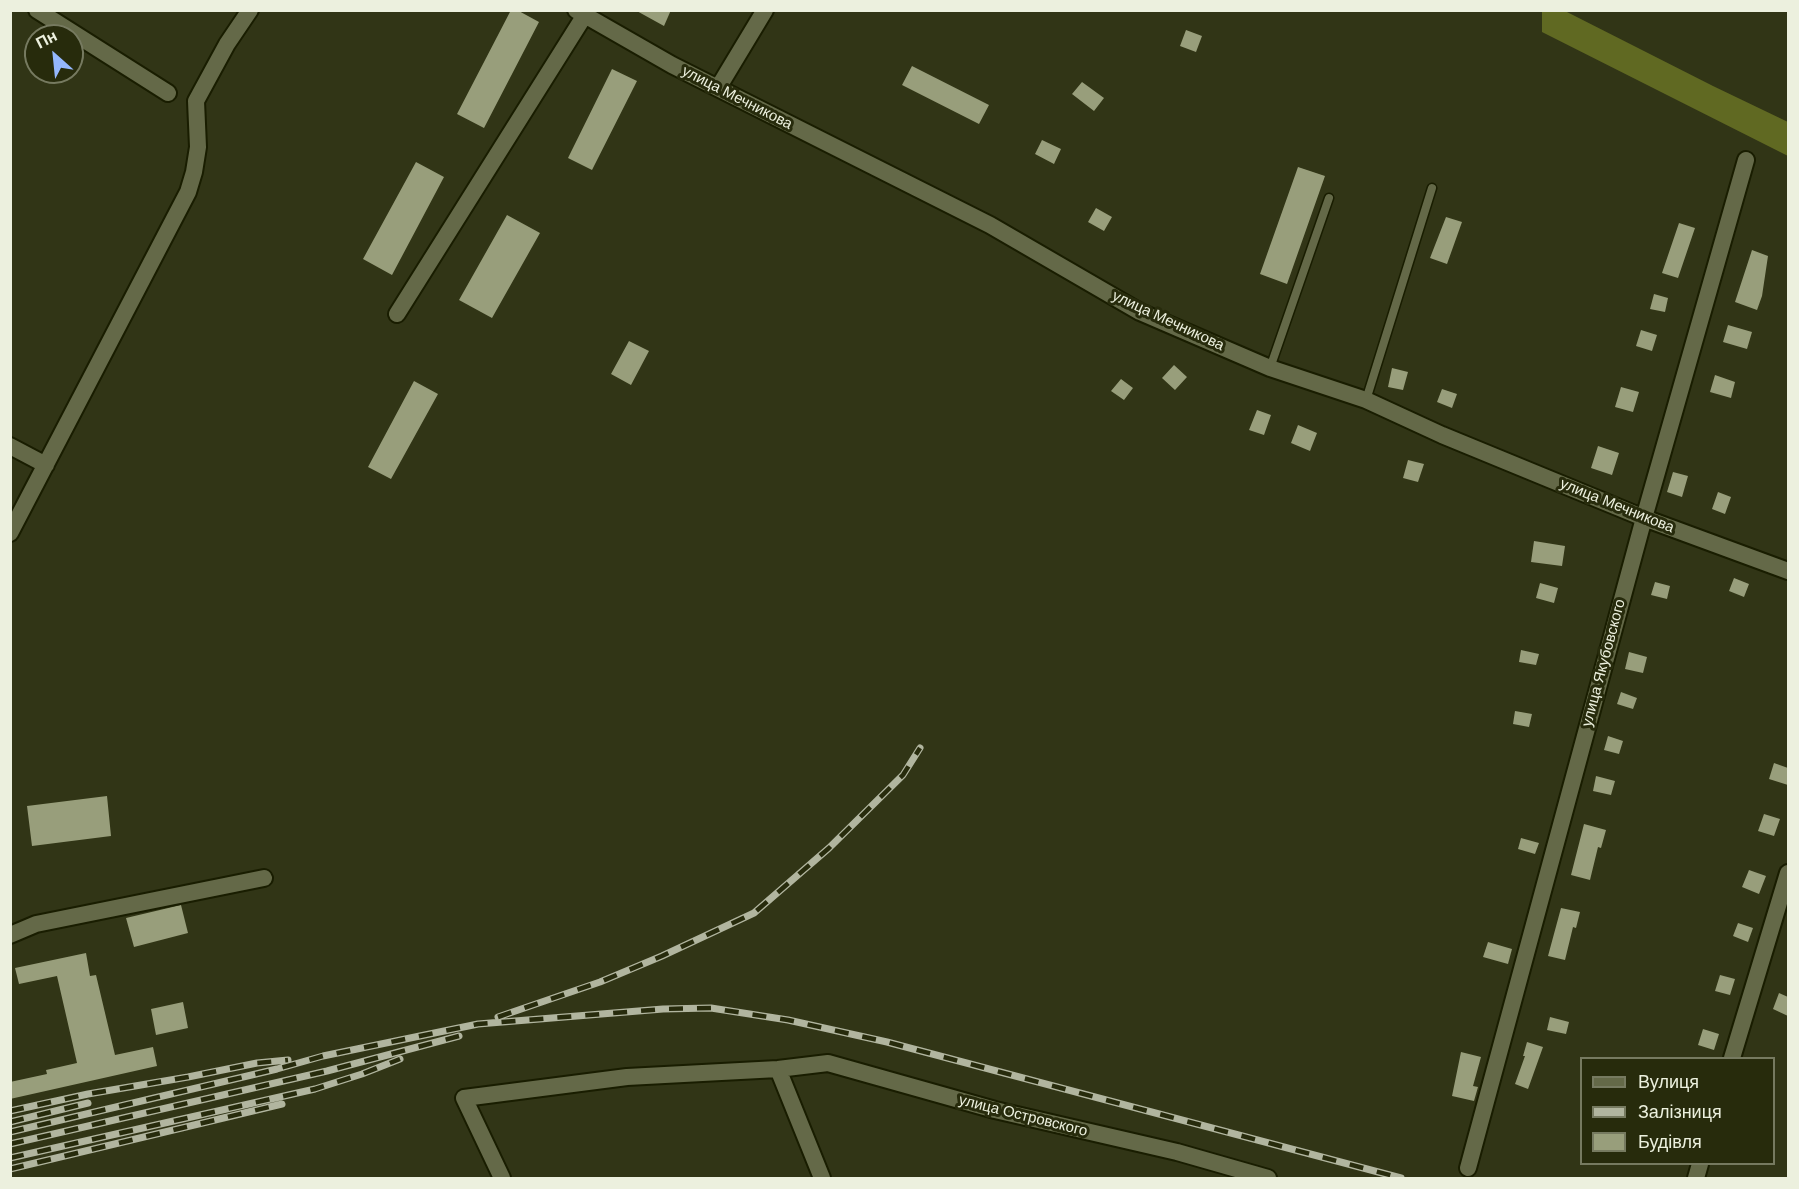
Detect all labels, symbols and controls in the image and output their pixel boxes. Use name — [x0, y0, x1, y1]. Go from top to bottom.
north arrow — [24, 24, 84, 84]
text: Пн — [33, 27, 60, 52]
street label: улица Мечникова — [679, 62, 795, 134]
street label: улица Мечникова — [1109, 287, 1227, 355]
street label: улица Мечникова — [1557, 475, 1677, 537]
street label: улица Якубовского — [1578, 597, 1630, 729]
legend — [1580, 1057, 1775, 1165]
text: Вулиця — [1638, 1072, 1699, 1092]
street label: улица Островского — [957, 1091, 1089, 1141]
text: Залізниця — [1638, 1102, 1722, 1122]
text: Будівля — [1638, 1132, 1702, 1152]

